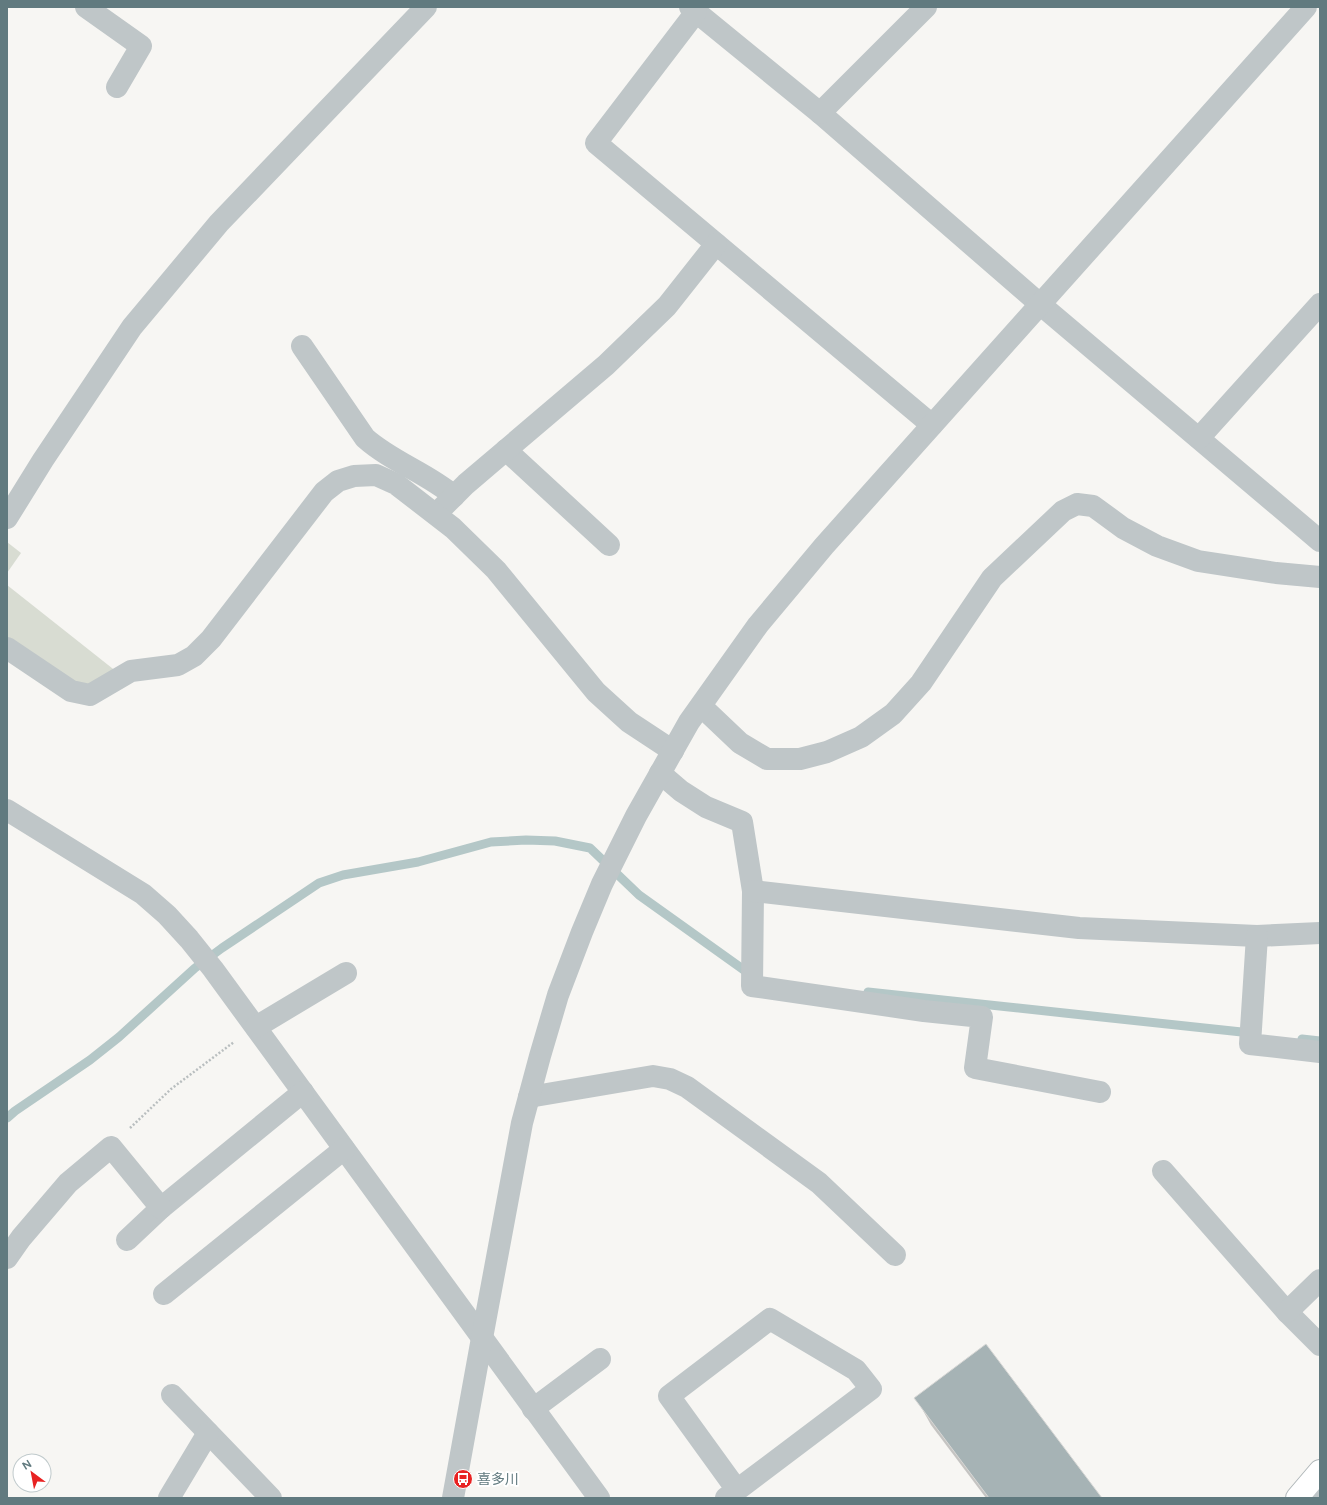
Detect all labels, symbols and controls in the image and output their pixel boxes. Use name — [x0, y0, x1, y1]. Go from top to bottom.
north arrow — [12, 1453, 52, 1493]
text: N — [20, 1457, 34, 1473]
bus stop icon: 喜多川 — [452, 1468, 474, 1490]
place label: 喜多川 — [477, 1471, 519, 1488]

